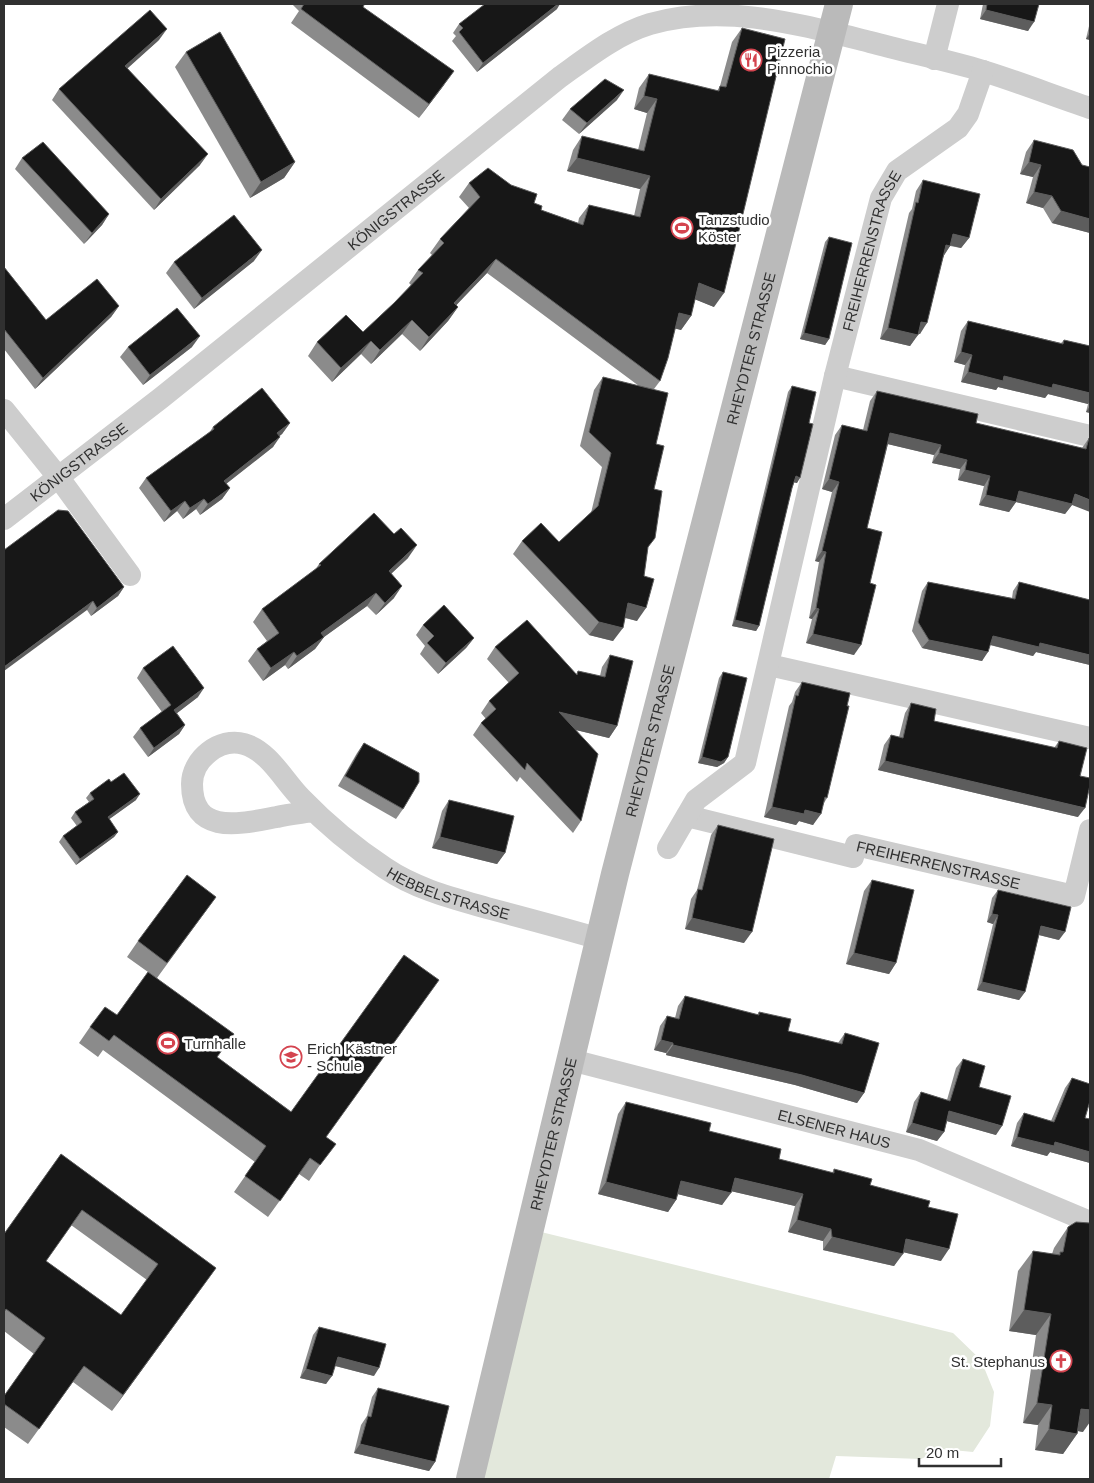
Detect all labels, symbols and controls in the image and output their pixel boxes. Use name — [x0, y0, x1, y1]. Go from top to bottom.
place label: Pizzeria Pinnochio — [767, 43, 833, 77]
restaurant icon: Pizzeria Pinnochio — [739, 48, 763, 72]
street label: KÖNIGSTRASSE — [344, 166, 447, 253]
street label: FREIHERRENSTRASSE — [838, 167, 904, 333]
place label: Tanzstudio Köster — [698, 211, 770, 245]
sports icon: Tanzstudio Köster — [670, 216, 694, 240]
street label: RHEYDTER STRASSE — [723, 270, 778, 426]
street label: KÖNIGSTRASSE — [26, 419, 131, 505]
street label: RHEYDTER STRASSE — [622, 662, 677, 819]
street label: FREIHERRENSTRASSE — [855, 837, 1022, 892]
street label: HEBBELSTRASSE — [384, 863, 512, 922]
sports icon: Turnhalle — [156, 1031, 180, 1055]
place label: Turnhalle — [184, 1035, 246, 1052]
place label: Erich Kästner - Schule — [307, 1040, 397, 1074]
school or university icon: Erich Kästner - Schule — [279, 1045, 303, 1069]
street label: RHEYDTER STRASSE — [526, 1056, 579, 1212]
street label: ELSENER HAUS — [776, 1105, 893, 1151]
church icon: St. Stephanus — [1049, 1349, 1073, 1373]
place label: St. Stephanus — [951, 1353, 1045, 1370]
scale bar — [919, 1436, 1002, 1468]
text: 20 m — [926, 1444, 959, 1461]

